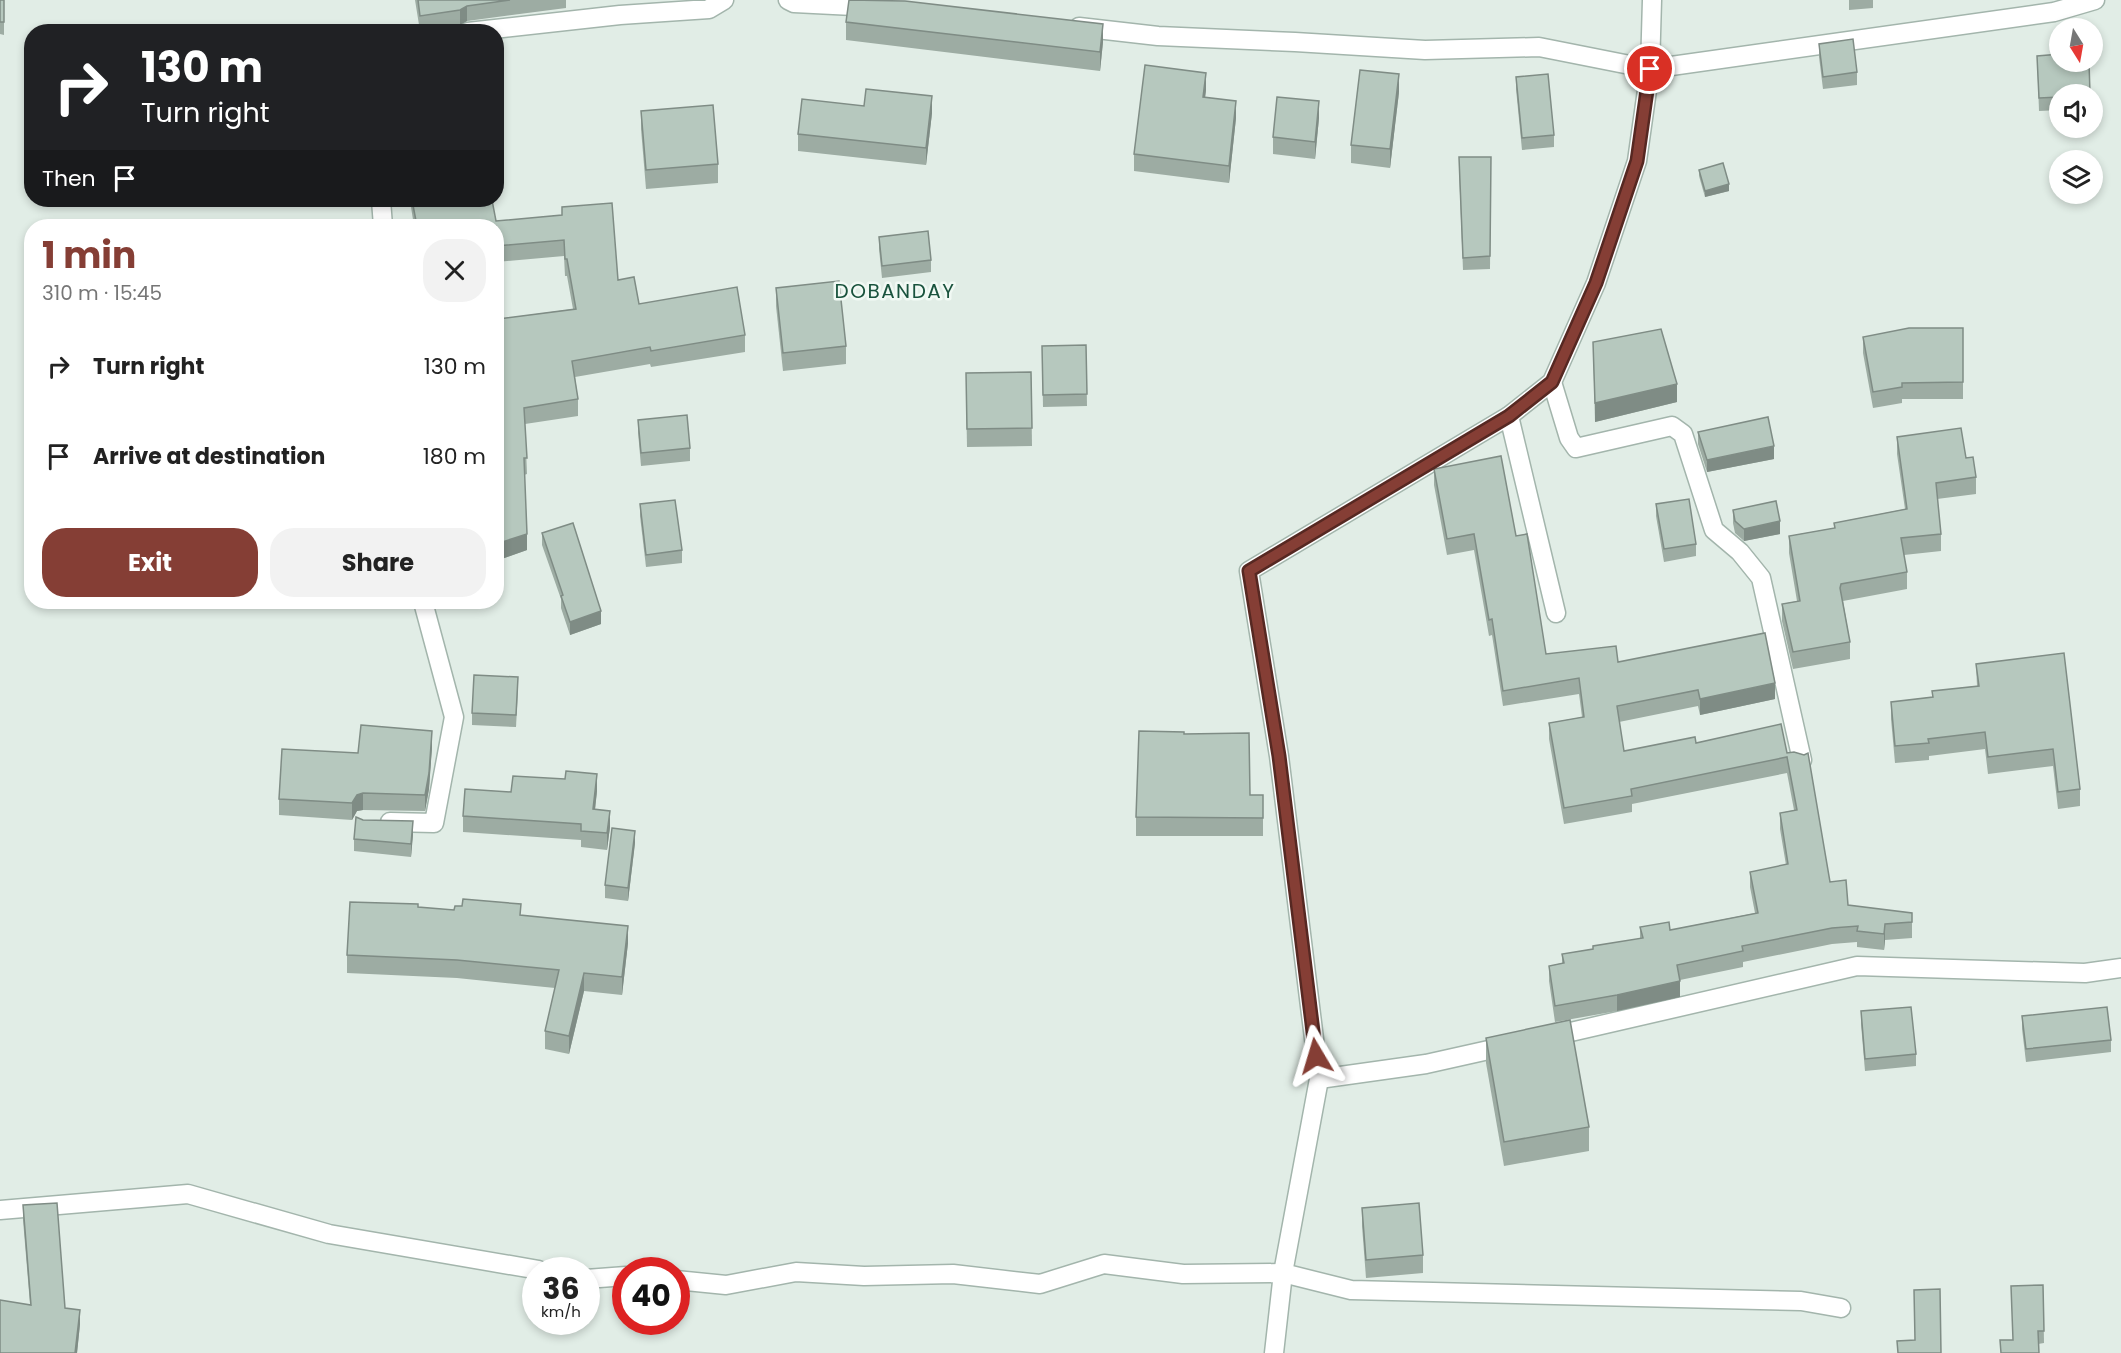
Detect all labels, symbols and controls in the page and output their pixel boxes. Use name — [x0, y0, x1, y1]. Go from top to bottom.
north arrow — [2049, 18, 2103, 72]
map controls — [2049, 18, 2103, 204]
text: 130 m — [141, 38, 263, 97]
pin — [1624, 43, 1675, 94]
icon: right — [42, 48, 120, 126]
icon: arrive — [1633, 52, 1666, 85]
button: sound — [2049, 84, 2103, 138]
text: Turn right — [141, 94, 270, 131]
button: layers — [2049, 150, 2103, 204]
icon: arrive — [108, 162, 141, 195]
text: Then — [42, 163, 96, 194]
text: 1 min — [42, 230, 136, 281]
button: close — [423, 239, 486, 302]
district label: DOBANDAY — [835, 277, 955, 305]
text: 310 m · 15:45 — [42, 279, 162, 307]
icon: right — [42, 350, 75, 383]
text: Turn right — [93, 351, 204, 382]
text: 130 m — [424, 351, 486, 382]
icon: arrive — [42, 440, 75, 473]
text: Arrive at destination — [93, 441, 325, 472]
text: 180 m — [423, 441, 486, 472]
button: Exit — [42, 528, 258, 597]
button: Share — [270, 528, 486, 597]
position arrow — [1284, 1024, 1348, 1088]
speed limit sign: 40 — [612, 1257, 690, 1335]
text: 36 — [542, 1267, 580, 1310]
text: km/h — [541, 1301, 581, 1322]

